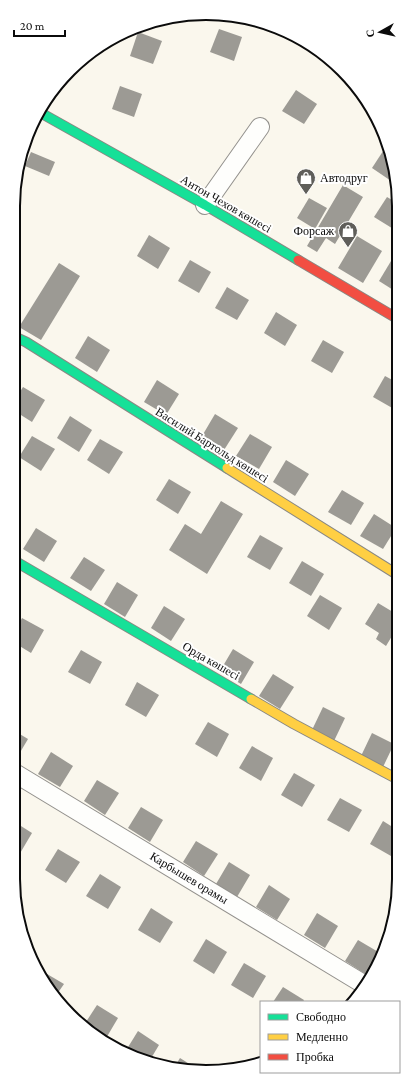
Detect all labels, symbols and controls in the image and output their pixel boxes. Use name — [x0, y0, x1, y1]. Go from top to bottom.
scale bar — [14, 12, 65, 38]
north arrow — [360, 12, 400, 52]
text: 20 m — [20, 19, 45, 33]
text: С — [364, 29, 377, 38]
shop icon: Автодруг — [295, 167, 317, 195]
place label: Автодруг — [320, 171, 368, 185]
street label: Антон Чехов көшесі — [178, 172, 275, 236]
shop icon: Форсаж — [337, 220, 359, 248]
place label: Форсаж — [293, 224, 335, 238]
street label: Василий Бартольд көшесі — [153, 405, 272, 486]
street label: Орда көшесі — [180, 639, 243, 683]
street label: Карбышев орамы — [147, 849, 231, 907]
legend — [260, 1001, 400, 1073]
text: Свободно — [296, 1010, 346, 1024]
text: Медленно — [296, 1030, 348, 1044]
text: Пробка — [296, 1050, 334, 1064]

